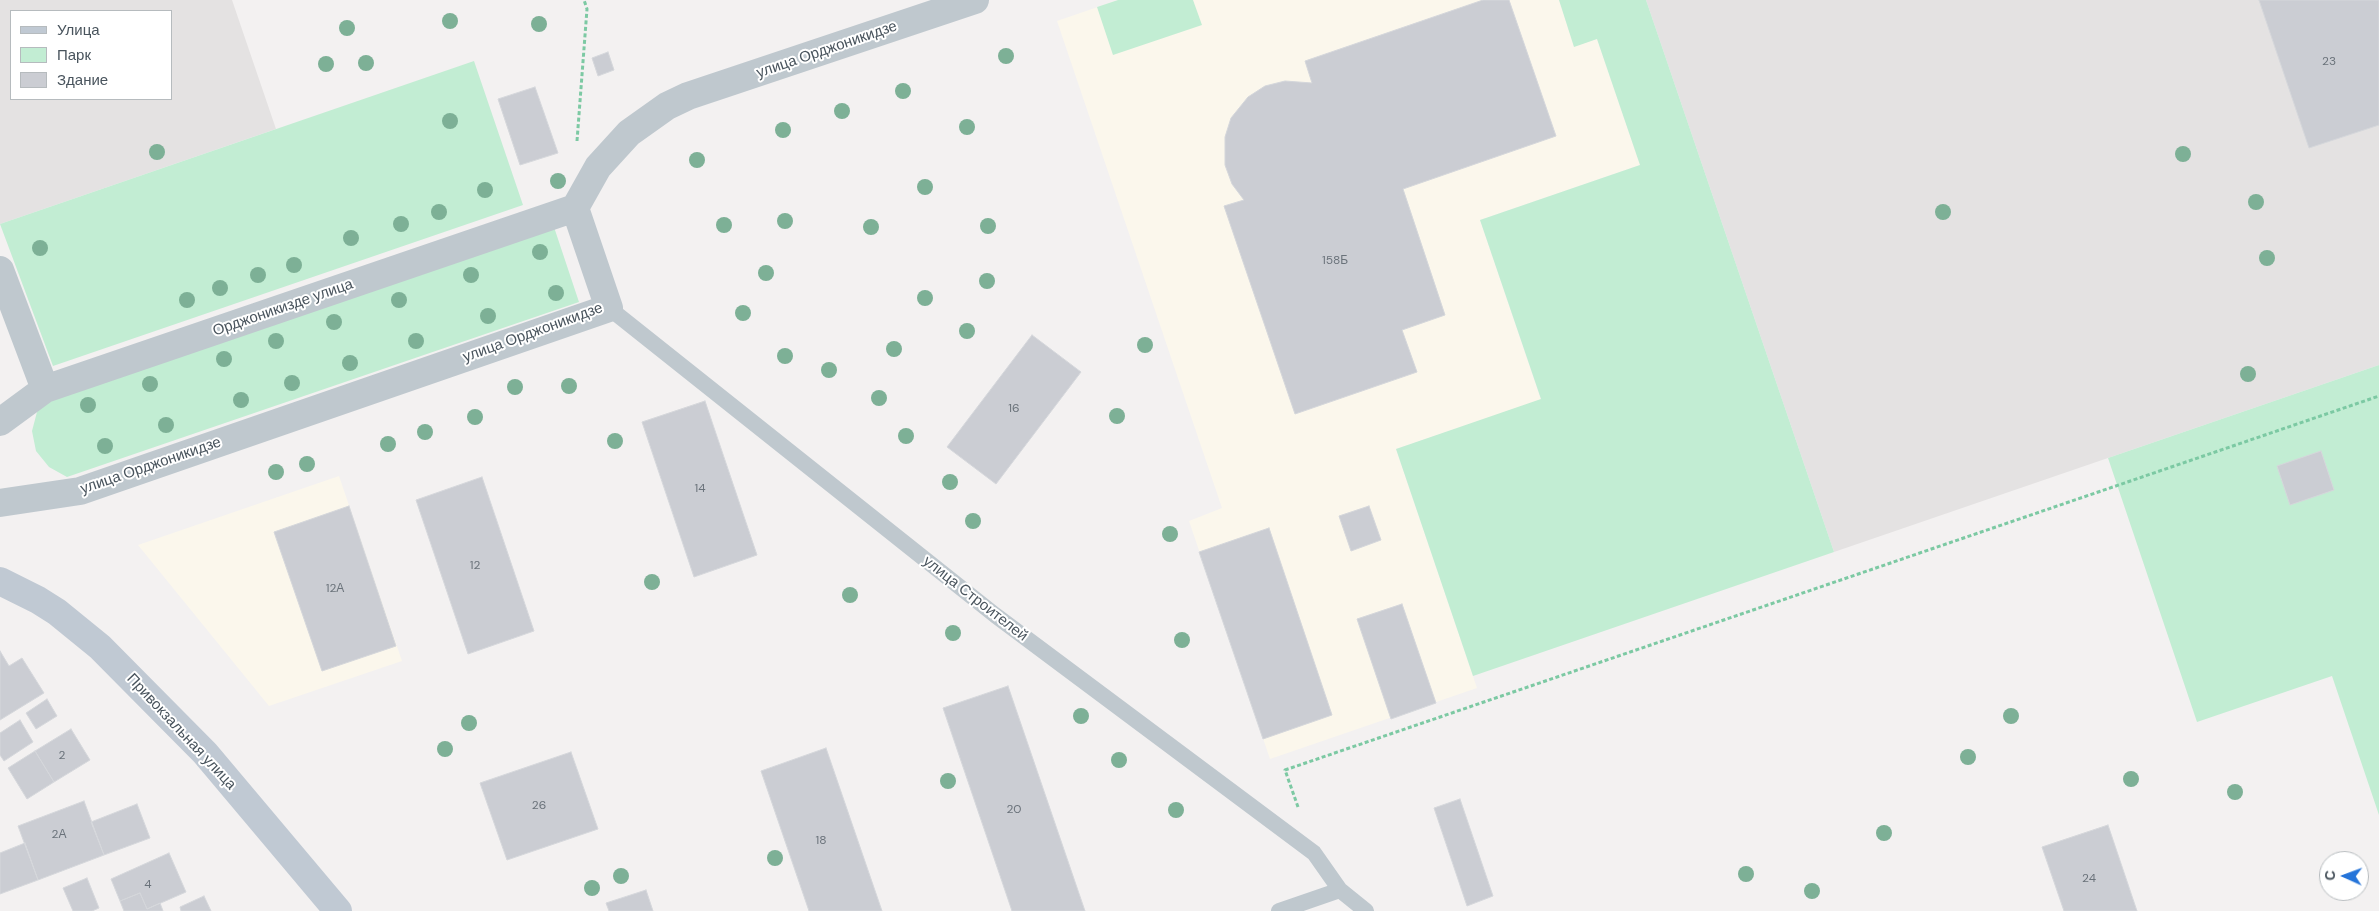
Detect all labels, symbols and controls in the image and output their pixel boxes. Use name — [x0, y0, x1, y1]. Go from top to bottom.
legend — [10, 10, 172, 100]
street label: улица Орджоникидзе — [754, 17, 900, 83]
text: Улица — [57, 20, 100, 40]
text: Парк — [57, 45, 91, 65]
house number: 23 — [2322, 55, 2336, 69]
text: Здание — [57, 70, 108, 90]
house number: 158Б — [1322, 254, 1348, 268]
street label: Орджоникизде улица — [210, 276, 356, 340]
street label: улица Орджоникидзе — [461, 299, 605, 367]
house number: 16 — [1008, 402, 1020, 416]
street label: улица Орджоникидзе — [78, 433, 224, 499]
house number: 14 — [694, 482, 706, 496]
street label: улица Строителей — [919, 553, 1031, 645]
house number: 12 — [470, 559, 480, 573]
house number: 12А — [326, 582, 344, 596]
street label: Привокзальная улица — [123, 670, 239, 794]
house number: 2 — [59, 749, 65, 763]
house number: 26 — [532, 799, 546, 813]
house number: 20 — [1007, 803, 1021, 817]
house number: 2А — [52, 828, 66, 842]
house number: 18 — [815, 834, 827, 848]
north arrow — [2319, 851, 2369, 901]
text: С — [2321, 870, 2339, 881]
house number: 24 — [2082, 872, 2096, 886]
house number: 4 — [144, 878, 152, 892]

